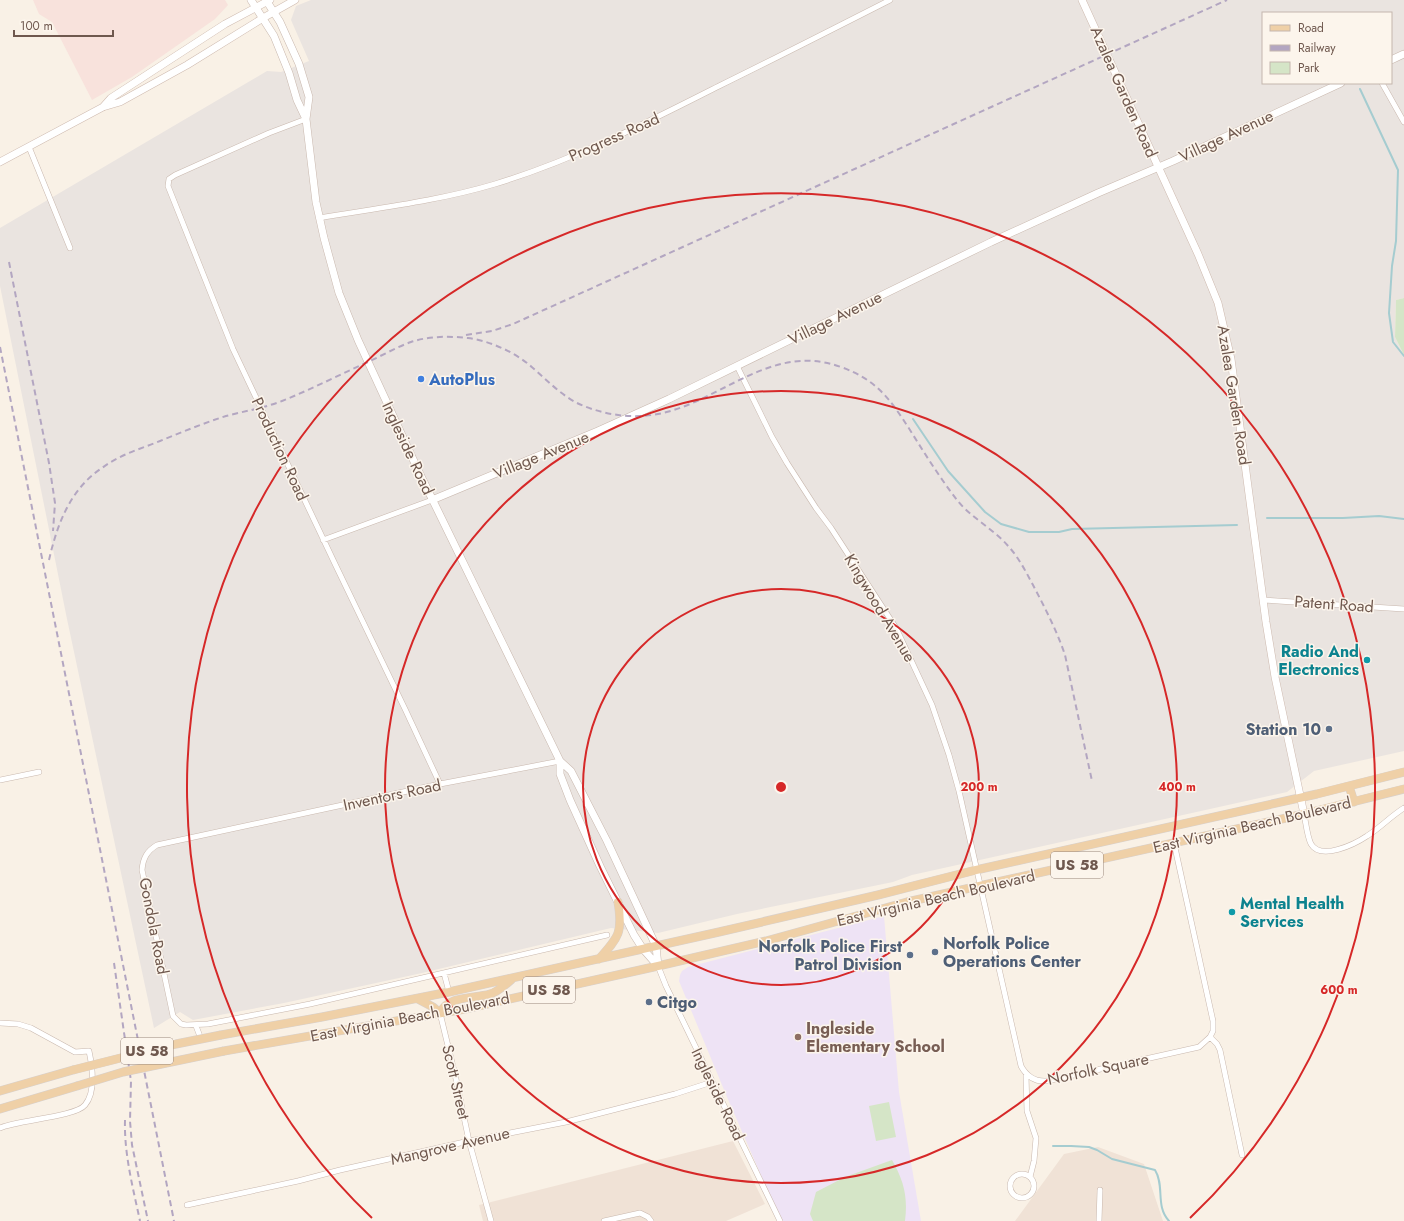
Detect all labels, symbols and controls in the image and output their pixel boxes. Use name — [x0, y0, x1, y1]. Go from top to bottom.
scale bar — [14, 12, 113, 38]
legend — [1262, 12, 1392, 84]
text: 100 m — [20, 17, 53, 35]
text: Road — [1298, 19, 1324, 37]
street label: Azalea Garden Road — [1085, 23, 1163, 161]
text: Railway — [1298, 39, 1336, 57]
text: Park — [1298, 59, 1320, 77]
street label: Village Avenue — [1175, 104, 1277, 168]
street label: Progress Road — [565, 107, 663, 167]
street label: Village Avenue — [784, 285, 886, 351]
street label: Azalea Garden Road — [1212, 323, 1256, 467]
place label: AutoPlus — [428, 368, 495, 391]
marker: AutoPlus — [416, 374, 426, 384]
street label: Production Road — [246, 393, 314, 505]
street label: Ingleside Road — [376, 398, 440, 498]
street label: Village Avenue — [490, 425, 592, 485]
street label: Kingwood Avenue — [839, 550, 921, 666]
street label: Patent Road — [1293, 590, 1375, 618]
place label: Radio And Electronics — [1278, 640, 1359, 681]
marker: Radio And Electronics — [1362, 655, 1372, 665]
place label: Station 10 — [1246, 718, 1321, 741]
marker: Station 10 — [1324, 724, 1334, 734]
street label: Inventors Road — [341, 773, 443, 817]
text: 200 m — [960, 778, 998, 796]
text: 400 m — [1158, 778, 1196, 796]
centre of rings — [774, 780, 788, 794]
street label: East Virginia Beach Boulevard — [1151, 791, 1353, 859]
road number: US 58 — [1051, 852, 1103, 878]
street label: East Virginia Beach Boulevard — [835, 864, 1037, 932]
street label: Gondola Road — [133, 876, 175, 976]
place label: Mental Health Services — [1240, 892, 1344, 933]
marker: Mental Health Services — [1227, 907, 1237, 917]
place label: Norfolk Police Operations Center — [943, 932, 1081, 973]
place label: Norfolk Police First Patrol Division — [758, 935, 903, 976]
marker: Norfolk Police Operations Center — [930, 947, 940, 957]
marker: Norfolk Police First Patrol Division — [905, 950, 915, 960]
road number: US 58 — [523, 977, 575, 1003]
text: 600 m — [1320, 981, 1358, 999]
street label: East Virginia Beach Boulevard — [308, 986, 512, 1048]
place label: Citgo — [657, 991, 697, 1014]
marker: Citgo — [644, 997, 654, 1007]
place label: Ingleside Elementary School — [806, 1017, 945, 1058]
marker: Ingleside Elementary School — [793, 1032, 803, 1042]
road number: US 58 — [121, 1038, 173, 1064]
street label: Scott Street — [436, 1042, 476, 1122]
street label: Ingleside Road — [686, 1044, 750, 1144]
street label: Norfolk Square — [1045, 1047, 1151, 1091]
street label: Mangrove Avenue — [388, 1121, 512, 1171]

